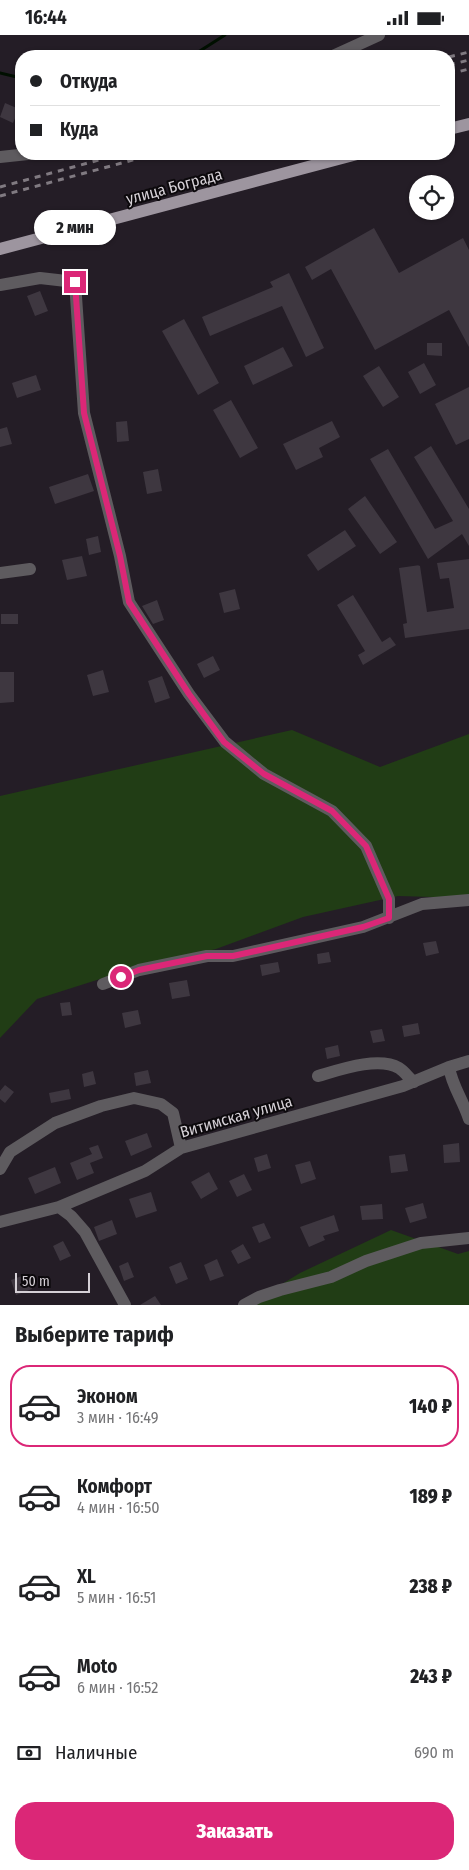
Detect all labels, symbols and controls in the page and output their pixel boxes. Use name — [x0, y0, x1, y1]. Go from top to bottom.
text: 16:44 — [25, 6, 67, 29]
text: Откуда — [60, 70, 117, 93]
text: Куда — [60, 118, 98, 141]
street label: улица Бограда — [124, 164, 225, 208]
map controls — [409, 175, 454, 220]
button: locate — [409, 175, 454, 220]
callout: 2 мин — [34, 209, 116, 245]
text: 2 мин — [56, 218, 94, 237]
route end — [64, 271, 86, 293]
route start — [110, 966, 132, 988]
street label: Витимская улица — [178, 1091, 295, 1142]
scale bar — [15, 1270, 90, 1293]
text: 50 m — [22, 1273, 50, 1290]
text: Выберите тариф — [15, 1321, 174, 1348]
icon: car — [17, 1384, 62, 1429]
text: Эконом — [77, 1385, 138, 1408]
text: 140 ₽ — [409, 1395, 452, 1418]
text: 3 мин · 16:49 — [77, 1408, 158, 1427]
icon: car — [17, 1474, 62, 1519]
text: Комфорт — [77, 1475, 152, 1498]
text: 189 ₽ — [409, 1485, 452, 1508]
text: 4 мин · 16:50 — [77, 1498, 160, 1517]
icon: car — [17, 1564, 62, 1609]
text: XL — [77, 1565, 96, 1588]
text: 238 ₽ — [409, 1575, 452, 1598]
text: 5 мин · 16:51 — [77, 1588, 156, 1607]
icon: car — [17, 1654, 62, 1699]
text: Moto — [77, 1655, 117, 1678]
text: 243 ₽ — [410, 1665, 452, 1688]
text: 6 мин · 16:52 — [77, 1678, 158, 1697]
icon: cash — [15, 1739, 43, 1767]
text: Наличные — [55, 1741, 137, 1764]
text: 690 m — [414, 1743, 454, 1762]
button: Заказать — [15, 1802, 454, 1860]

